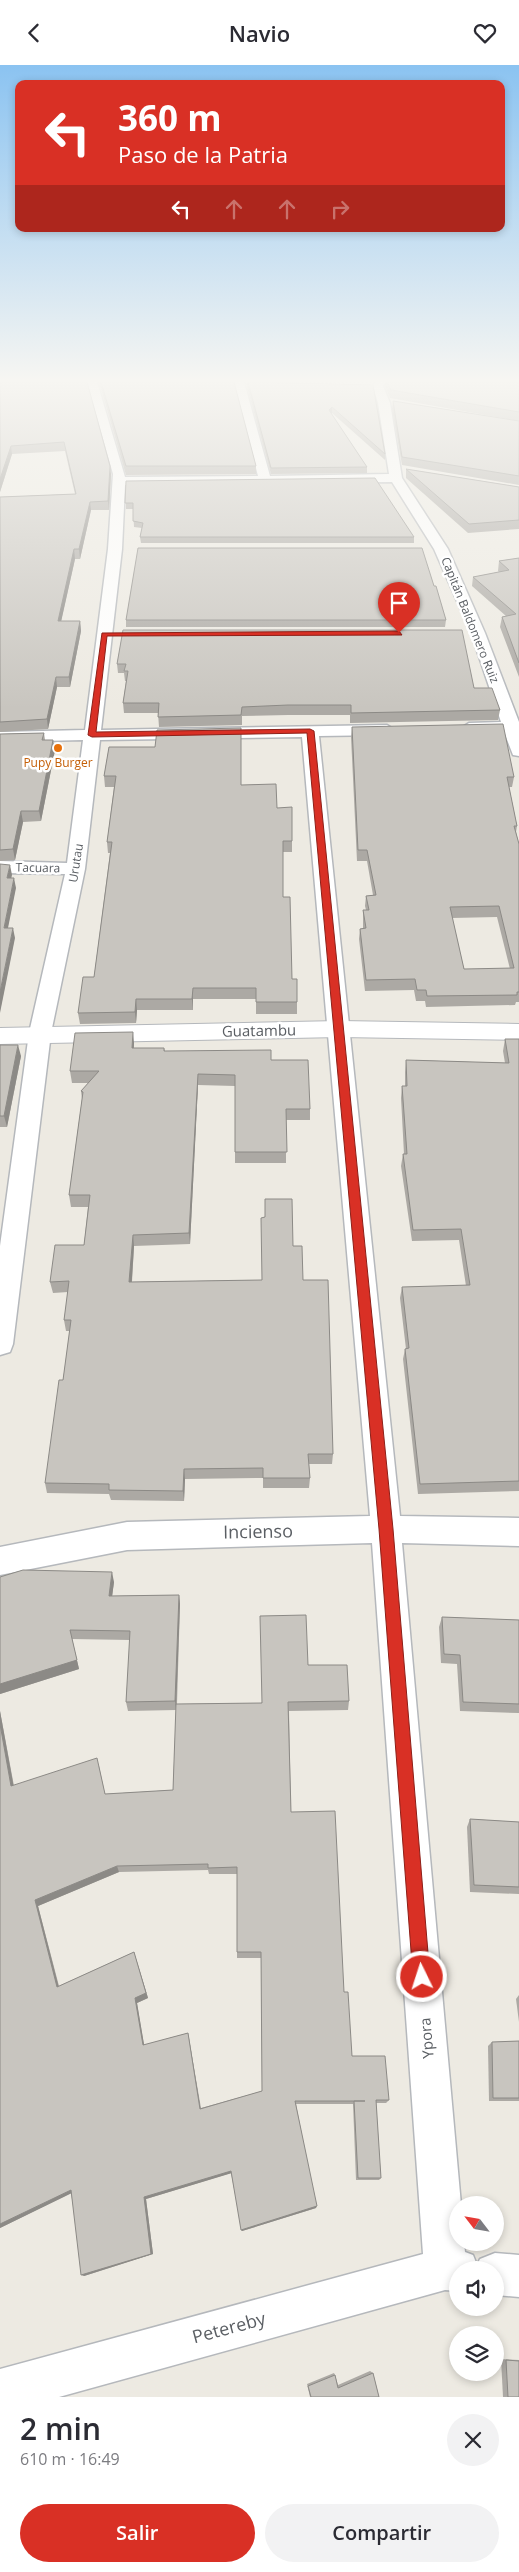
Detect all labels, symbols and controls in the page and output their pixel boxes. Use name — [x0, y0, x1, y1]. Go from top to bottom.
text: Navio — [229, 18, 290, 48]
icon: back — [20, 19, 48, 47]
icon: heart — [471, 19, 499, 47]
text: 360 m — [118, 94, 222, 141]
icon: left — [35, 100, 100, 165]
text: Paso de la Patria — [118, 139, 288, 169]
icon: left — [167, 195, 195, 223]
icon: ahead — [220, 195, 248, 223]
icon: ahead — [273, 195, 301, 223]
icon: right — [326, 195, 354, 223]
street label: Capitán Baldomero Ruiz — [437, 554, 504, 686]
pin — [378, 582, 420, 633]
icon: arrive — [385, 589, 413, 617]
marker: Pupy Burger — [52, 742, 64, 754]
place label: Pupy Burger — [23, 754, 93, 771]
street label: Urutau — [64, 842, 87, 884]
street label: Tacuara — [16, 859, 60, 876]
street label: Guatambu — [222, 1019, 296, 1041]
street label: Incienso — [223, 1518, 293, 1544]
position arrow — [395, 1950, 447, 2002]
street label: Ypora — [414, 2017, 438, 2059]
north arrow — [449, 2196, 504, 2251]
map controls — [449, 2196, 504, 2381]
button: sound — [449, 2261, 504, 2316]
street label: Petereby — [189, 2305, 269, 2348]
button: layers — [449, 2326, 504, 2381]
text: 2 min — [20, 2408, 101, 2449]
button: close — [447, 2414, 499, 2466]
text: 610 m · 16:49 — [20, 2448, 120, 2470]
button: Salir — [20, 2504, 255, 2562]
button: Compartir — [265, 2504, 499, 2562]

